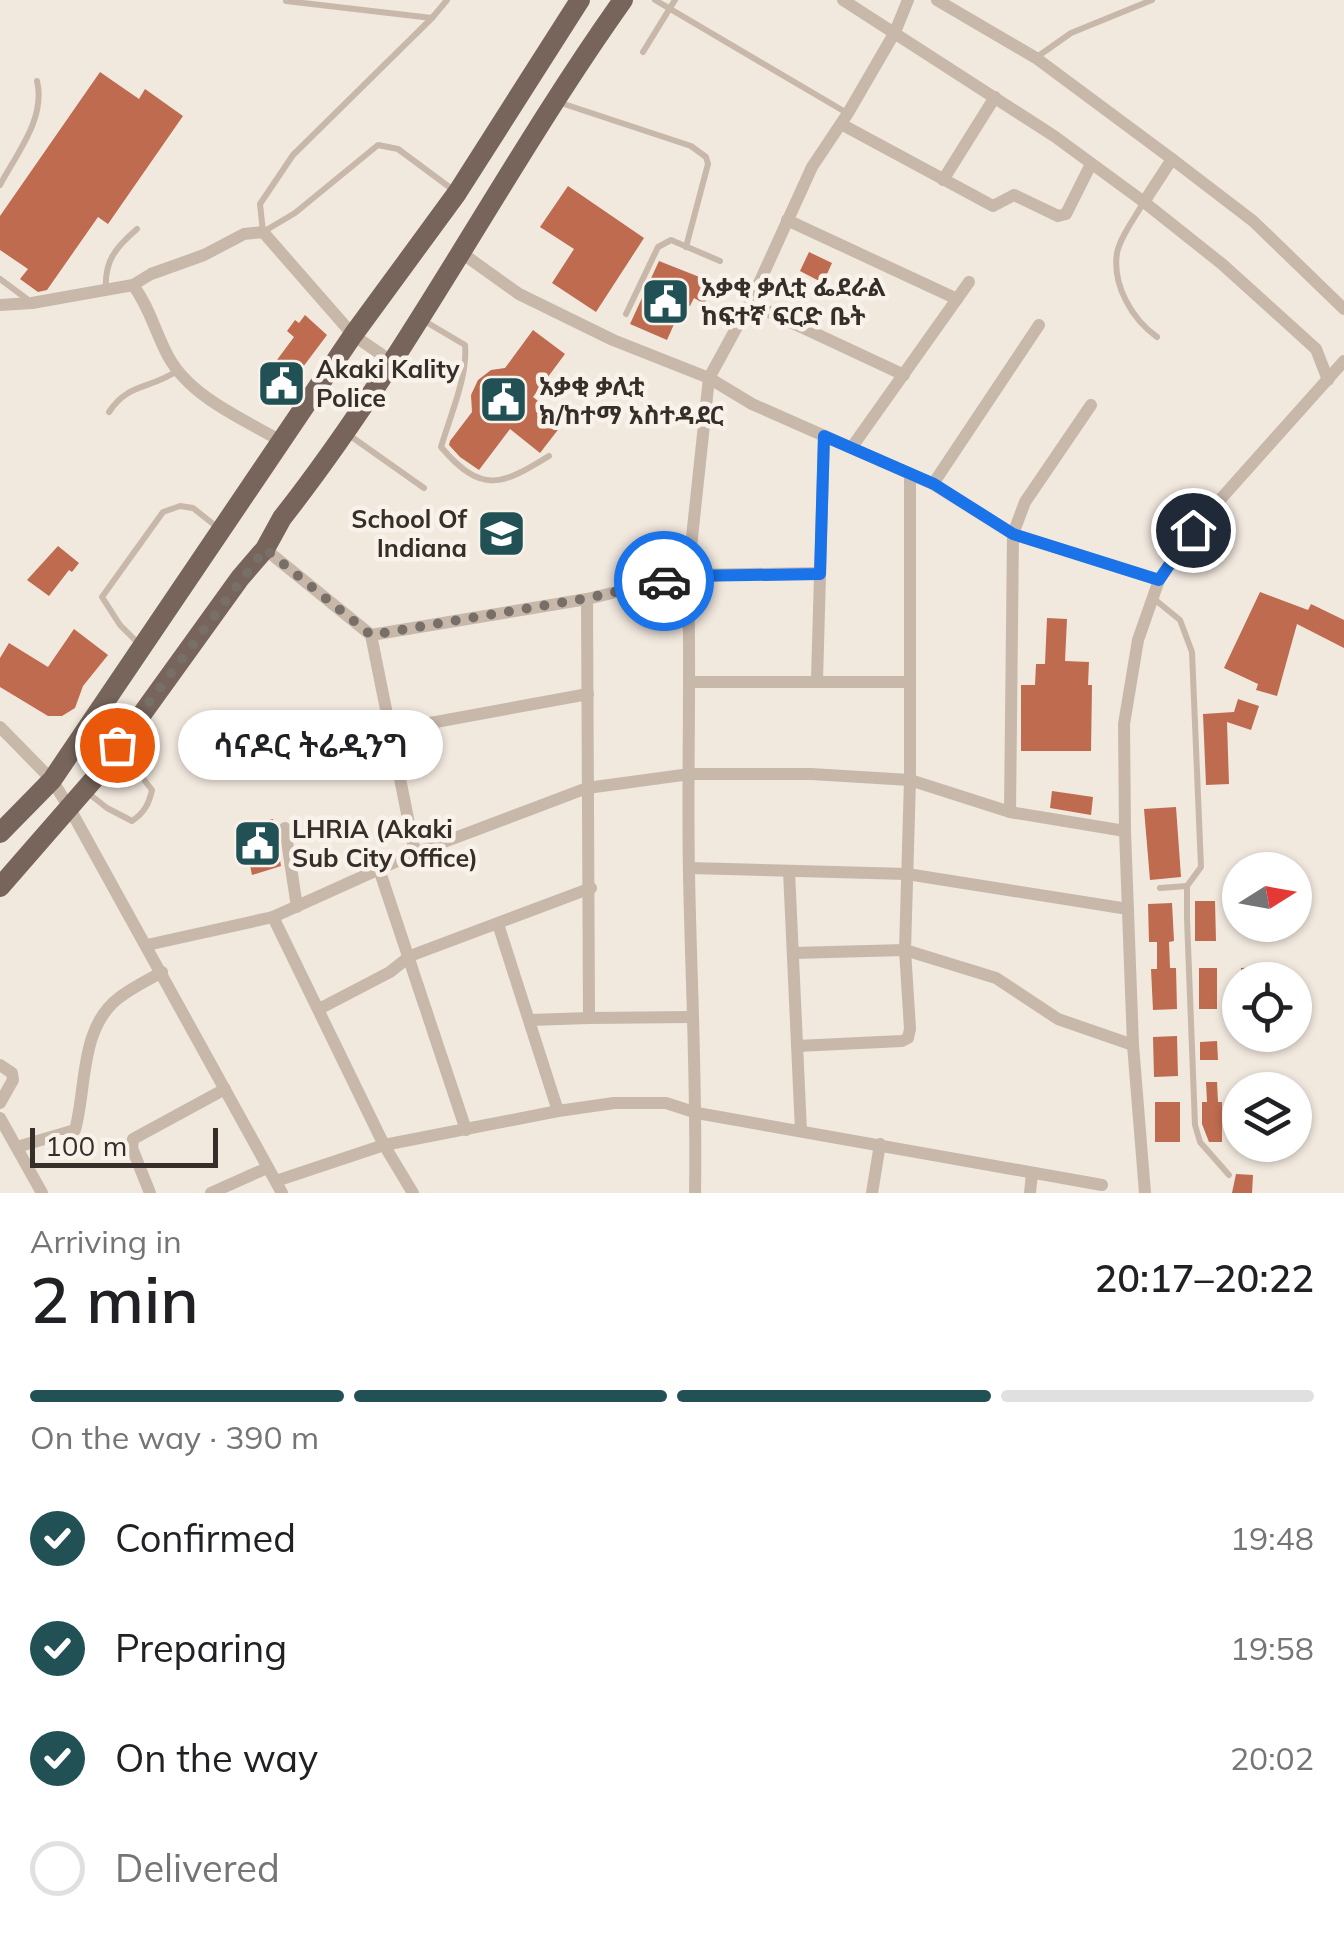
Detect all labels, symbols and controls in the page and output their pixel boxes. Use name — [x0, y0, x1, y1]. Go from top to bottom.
place label: አቃቂ ቃሊቲ ፌደራል ከፍተኛ ፍርድ ቤት — [701, 271, 886, 331]
public building icon: አቃቂ ቃሊቲ ፌደራል ከፍተኛ ፍርድ ቤት — [640, 275, 692, 327]
place label: Akaki Kality Police — [316, 353, 460, 413]
public building icon: Akaki Kality Police — [255, 357, 307, 409]
place label: አቃቂ ቃሊቲ ክ/ከተማ አስተዳደር — [539, 370, 724, 430]
public building icon: አቃቂ ቃሊቲ ክ/ከተማ አስተዳደር — [478, 374, 530, 426]
pin — [1151, 488, 1236, 573]
place label: School Of Indiana — [351, 503, 468, 563]
icon: home — [1166, 503, 1221, 558]
school or university icon: School Of Indiana — [476, 507, 528, 559]
courier — [614, 531, 714, 631]
icon: car — [637, 554, 692, 609]
pin — [75, 703, 160, 788]
callout: ሳናዶር ትሬዲንግ — [177, 710, 442, 780]
icon: bag — [90, 718, 145, 773]
text: ሳናዶር ትሬዲንግ — [213, 725, 408, 765]
place label: LHRIA (Akaki Sub City Office) — [292, 813, 478, 873]
public building icon: LHRIA (Akaki Sub City Office) — [231, 817, 283, 869]
north arrow — [1222, 852, 1312, 942]
map controls — [1222, 852, 1312, 1162]
button: locate — [1222, 962, 1312, 1052]
button: layers — [1222, 1072, 1312, 1162]
scale bar — [30, 1123, 218, 1168]
text: 100 m — [45, 1128, 127, 1163]
text: Arriving in — [30, 1221, 182, 1261]
text: 20:17–20:22 — [1094, 1254, 1314, 1302]
text: 2 min — [30, 1258, 199, 1339]
text: On the way · 390 m — [30, 1417, 319, 1457]
icon: check — [30, 1511, 85, 1566]
text: Confirmed — [115, 1514, 296, 1562]
text: 19:48 — [1230, 1518, 1314, 1558]
icon: check — [30, 1621, 85, 1676]
text: Preparing — [115, 1624, 287, 1672]
text: 19:58 — [1230, 1628, 1314, 1668]
icon: check — [30, 1731, 85, 1786]
text: On the way — [115, 1734, 318, 1782]
text: 20:02 — [1230, 1738, 1314, 1778]
text: Delivered — [115, 1844, 280, 1892]

